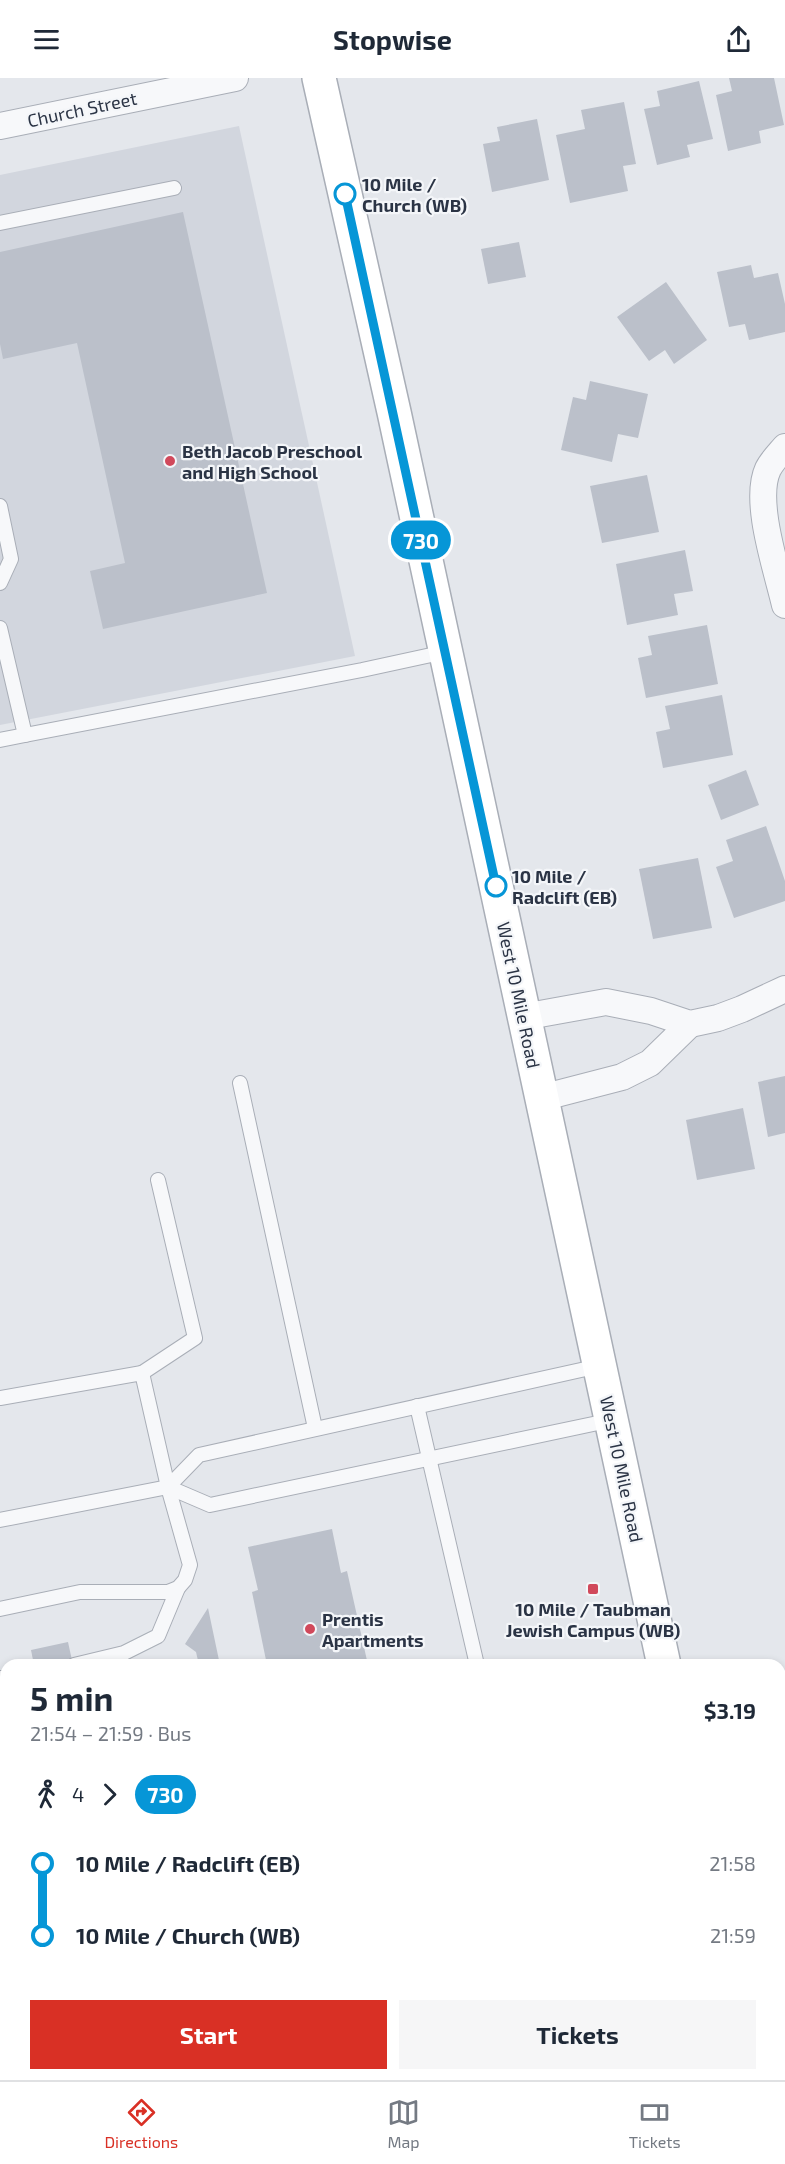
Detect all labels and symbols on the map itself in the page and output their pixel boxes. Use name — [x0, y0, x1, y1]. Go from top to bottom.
street label: Church Street — [25, 87, 139, 131]
place label: 10 Mile / Church (WB) — [362, 173, 467, 216]
marker: 10 Mile / Church (WB) — [334, 183, 356, 205]
place label: Beth Jacob Preschool and High School — [182, 440, 362, 483]
marker: Beth Jacob Preschool and High School — [163, 454, 177, 468]
line badge: 730 — [386, 520, 456, 560]
place label: 10 Mile / Radclift (EB) — [512, 865, 617, 908]
marker: 10 Mile / Radclift (EB) — [485, 875, 507, 897]
street label: West 10 Mile Road — [493, 920, 545, 1070]
street label: West 10 Mile Road — [596, 1394, 648, 1544]
marker: 10 Mile / Taubman Jewish Campus (WB) — [586, 1582, 600, 1596]
place label: 10 Mile / Taubman Jewish Campus (WB) — [506, 1598, 680, 1641]
place label: Prentis Apartments — [322, 1608, 424, 1651]
marker: Prentis Apartments — [303, 1622, 317, 1636]

